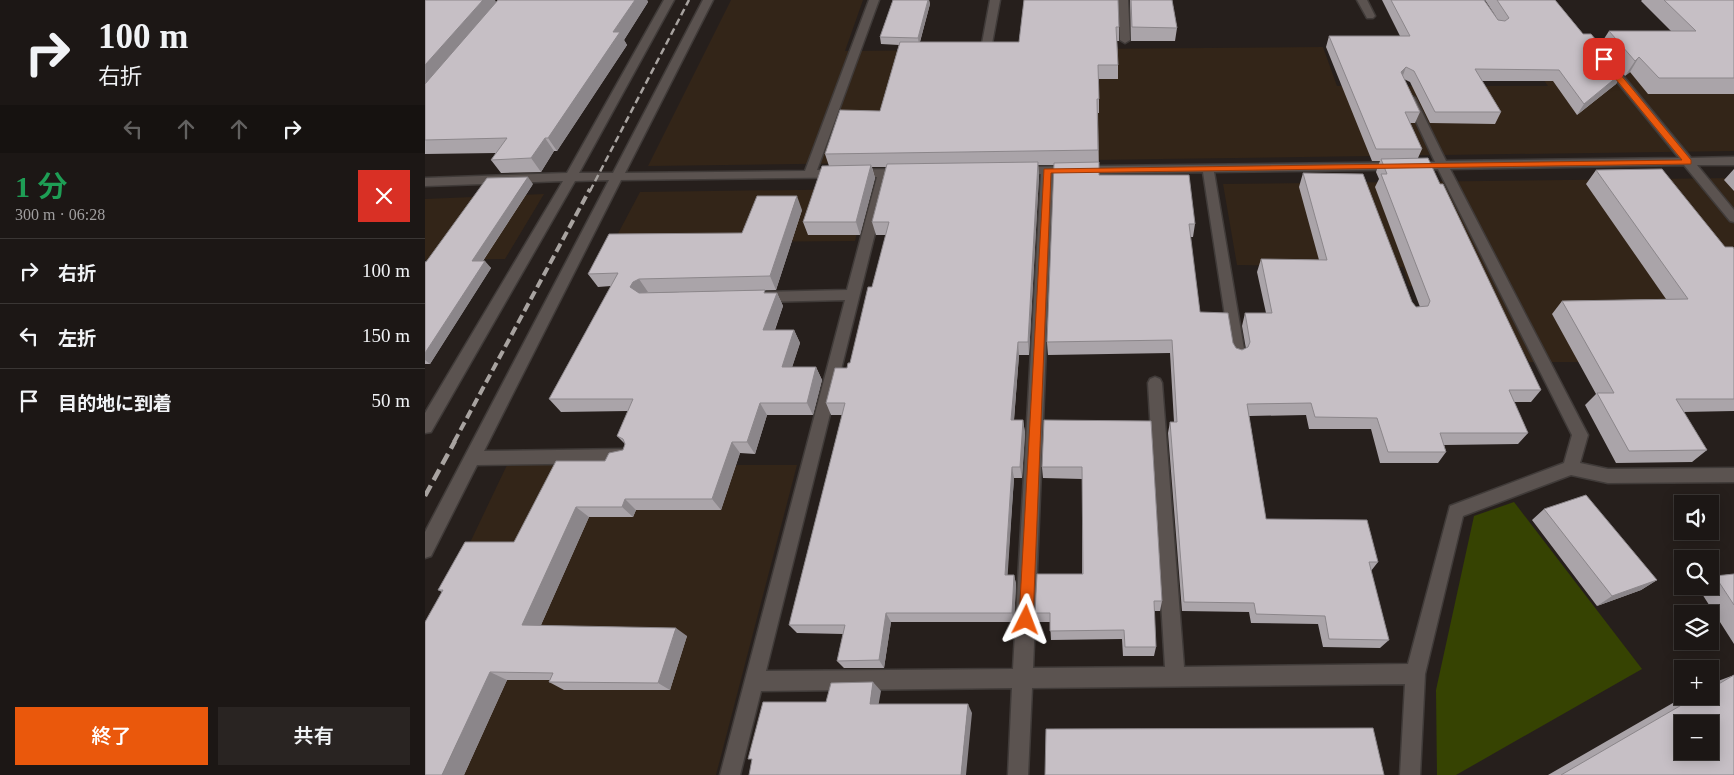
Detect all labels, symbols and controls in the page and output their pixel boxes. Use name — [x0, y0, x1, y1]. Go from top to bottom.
text: 100 m — [98, 17, 188, 56]
icon: right — [15, 20, 80, 85]
pin — [1583, 38, 1625, 80]
icon: arrive — [1590, 45, 1618, 73]
text: 右折 — [98, 64, 142, 89]
icon: left — [119, 115, 147, 143]
icon: ahead — [172, 115, 200, 143]
icon: ahead — [225, 115, 253, 143]
icon: right — [278, 115, 306, 143]
text: 1 分 — [15, 170, 68, 203]
button: close — [358, 170, 410, 222]
text: 300 m · 06:28 — [15, 206, 105, 223]
icon: right — [15, 257, 43, 285]
text: 100 m — [362, 260, 410, 281]
text: 右折 — [58, 263, 96, 284]
icon: left — [15, 322, 43, 350]
text: 150 m — [362, 325, 410, 346]
text: 左折 — [58, 328, 96, 349]
icon: arrive — [15, 387, 43, 415]
text: 50 m — [371, 390, 410, 411]
text: 目的地に到着 — [58, 393, 172, 414]
map controls — [1674, 495, 1719, 760]
button: sound — [1674, 495, 1719, 540]
button: search — [1674, 550, 1719, 595]
position arrow — [999, 593, 1051, 645]
button: layers — [1674, 605, 1719, 650]
button: + — [1674, 660, 1719, 705]
button: 終了 — [15, 707, 208, 765]
button: 共有 — [218, 707, 410, 765]
button: − — [1674, 715, 1719, 760]

